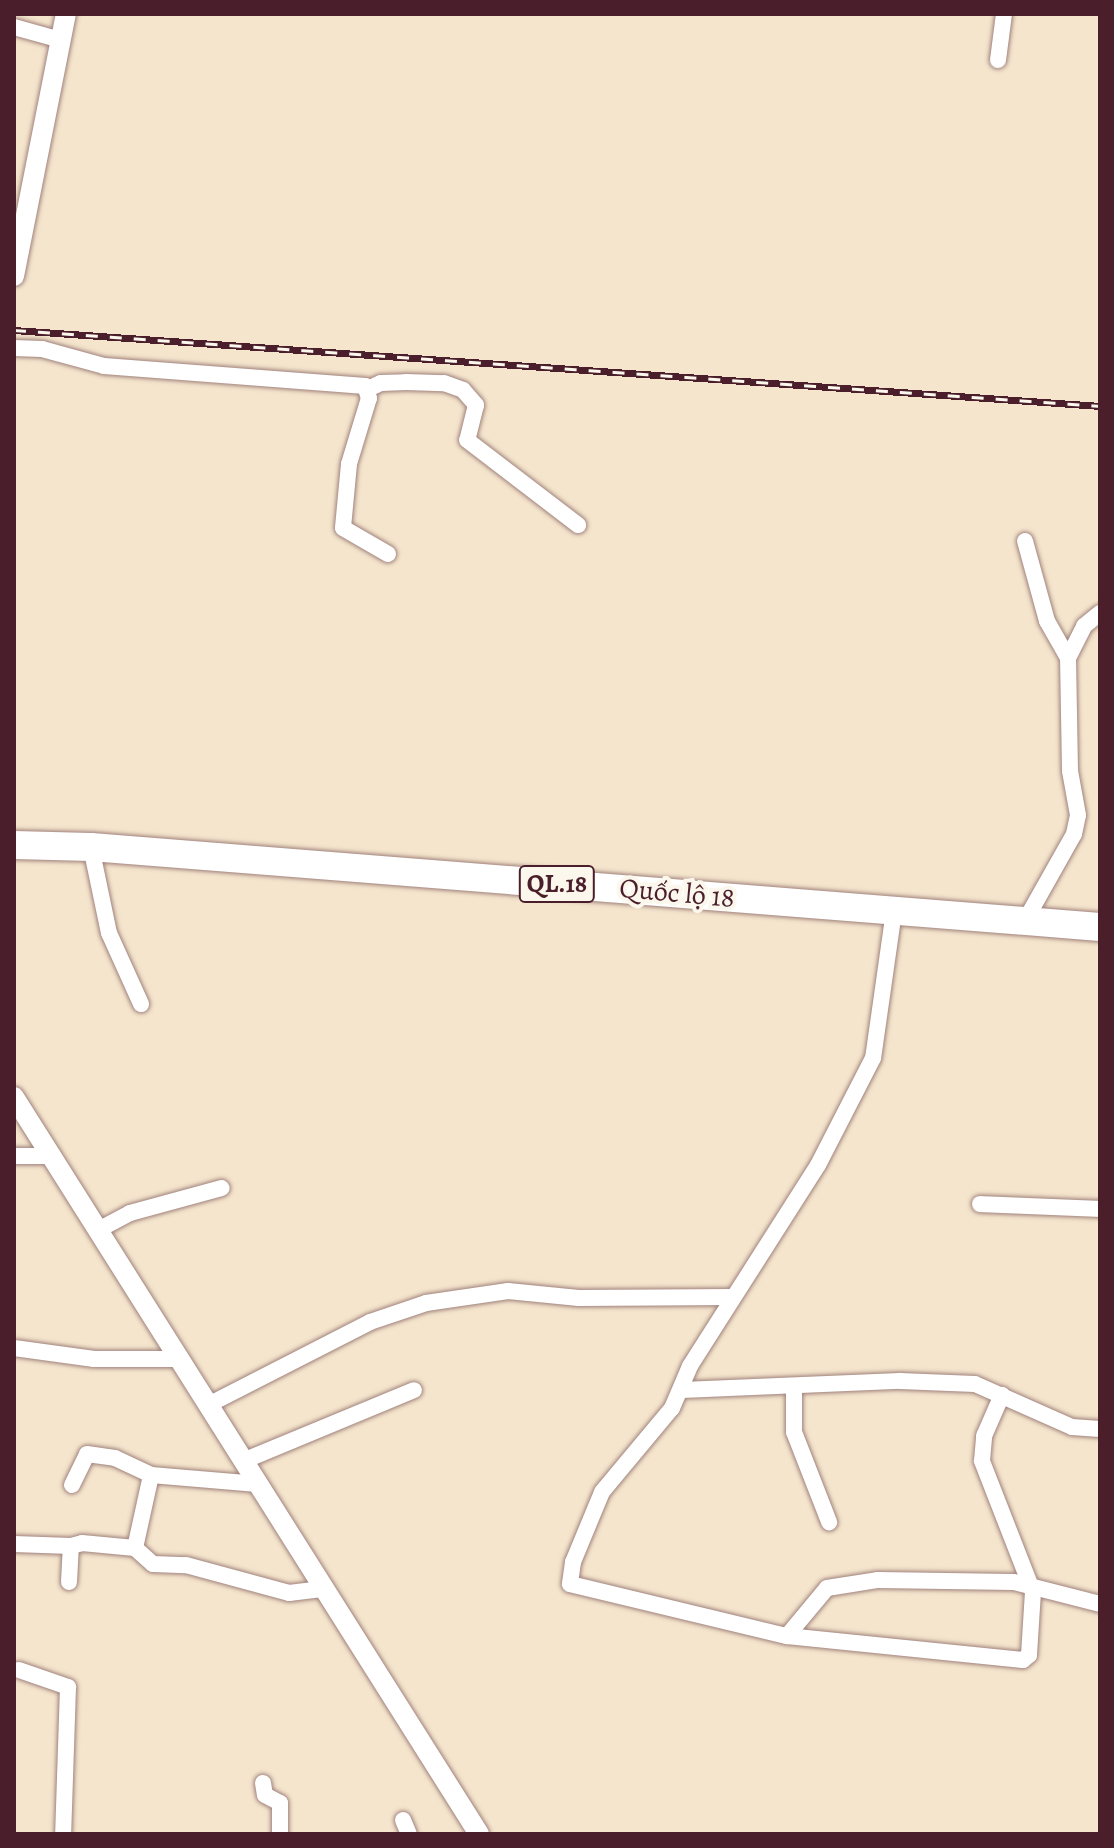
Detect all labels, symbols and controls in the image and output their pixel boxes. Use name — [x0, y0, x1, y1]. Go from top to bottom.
road number: QL.18 — [517, 862, 597, 906]
street label: Quốc lộ 18 — [618, 871, 736, 915]

